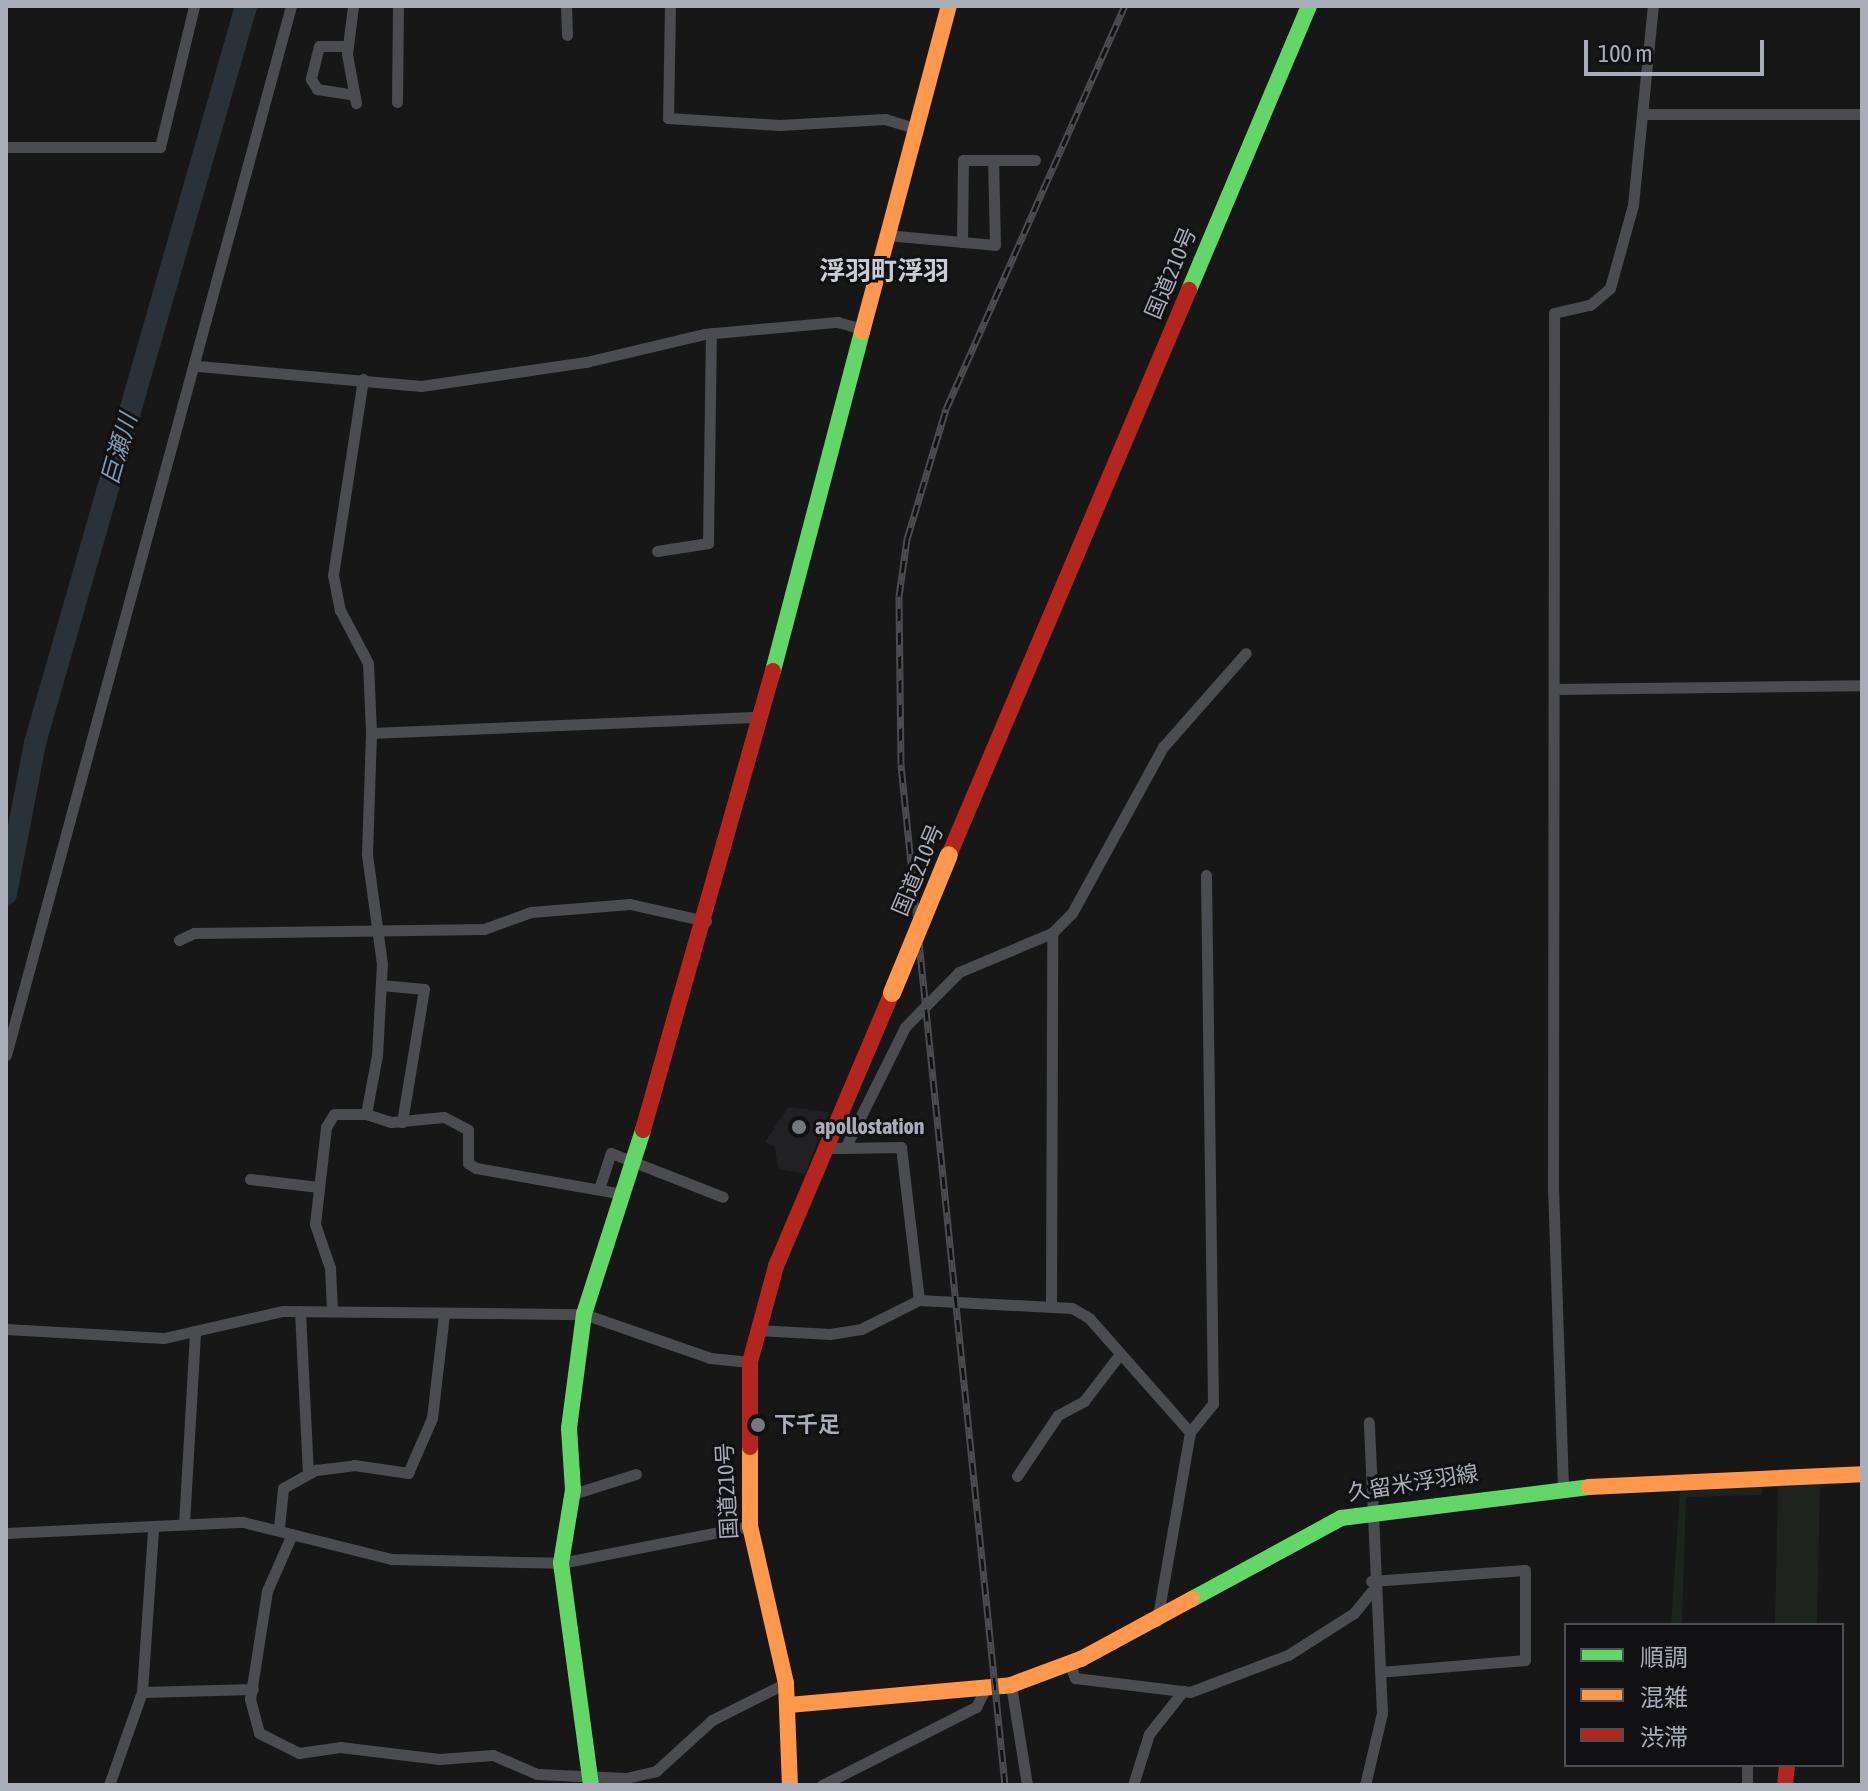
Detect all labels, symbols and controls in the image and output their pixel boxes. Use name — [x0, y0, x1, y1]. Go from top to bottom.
scale bar — [1588, 24, 1768, 74]
text: 100 m — [1598, 40, 1652, 67]
street label: 国道210号 — [1140, 223, 1202, 323]
district label: 浮羽町浮羽 — [819, 256, 949, 288]
water label: 巨瀬川 — [95, 410, 143, 488]
street label: 国道210号 — [887, 820, 949, 920]
place label: apollostation — [815, 1114, 925, 1140]
marker: apollostation — [790, 1118, 808, 1136]
place label: 下千足 — [774, 1412, 840, 1438]
marker: 下千足 — [749, 1416, 767, 1434]
street label: 国道210号 — [711, 1442, 743, 1540]
street label: 久留米浮羽線 — [1346, 1460, 1480, 1506]
legend — [1564, 1623, 1844, 1767]
text: 順調 — [1640, 1644, 1688, 1671]
text: 混雑 — [1640, 1684, 1688, 1711]
text: 渋滞 — [1640, 1724, 1688, 1751]

